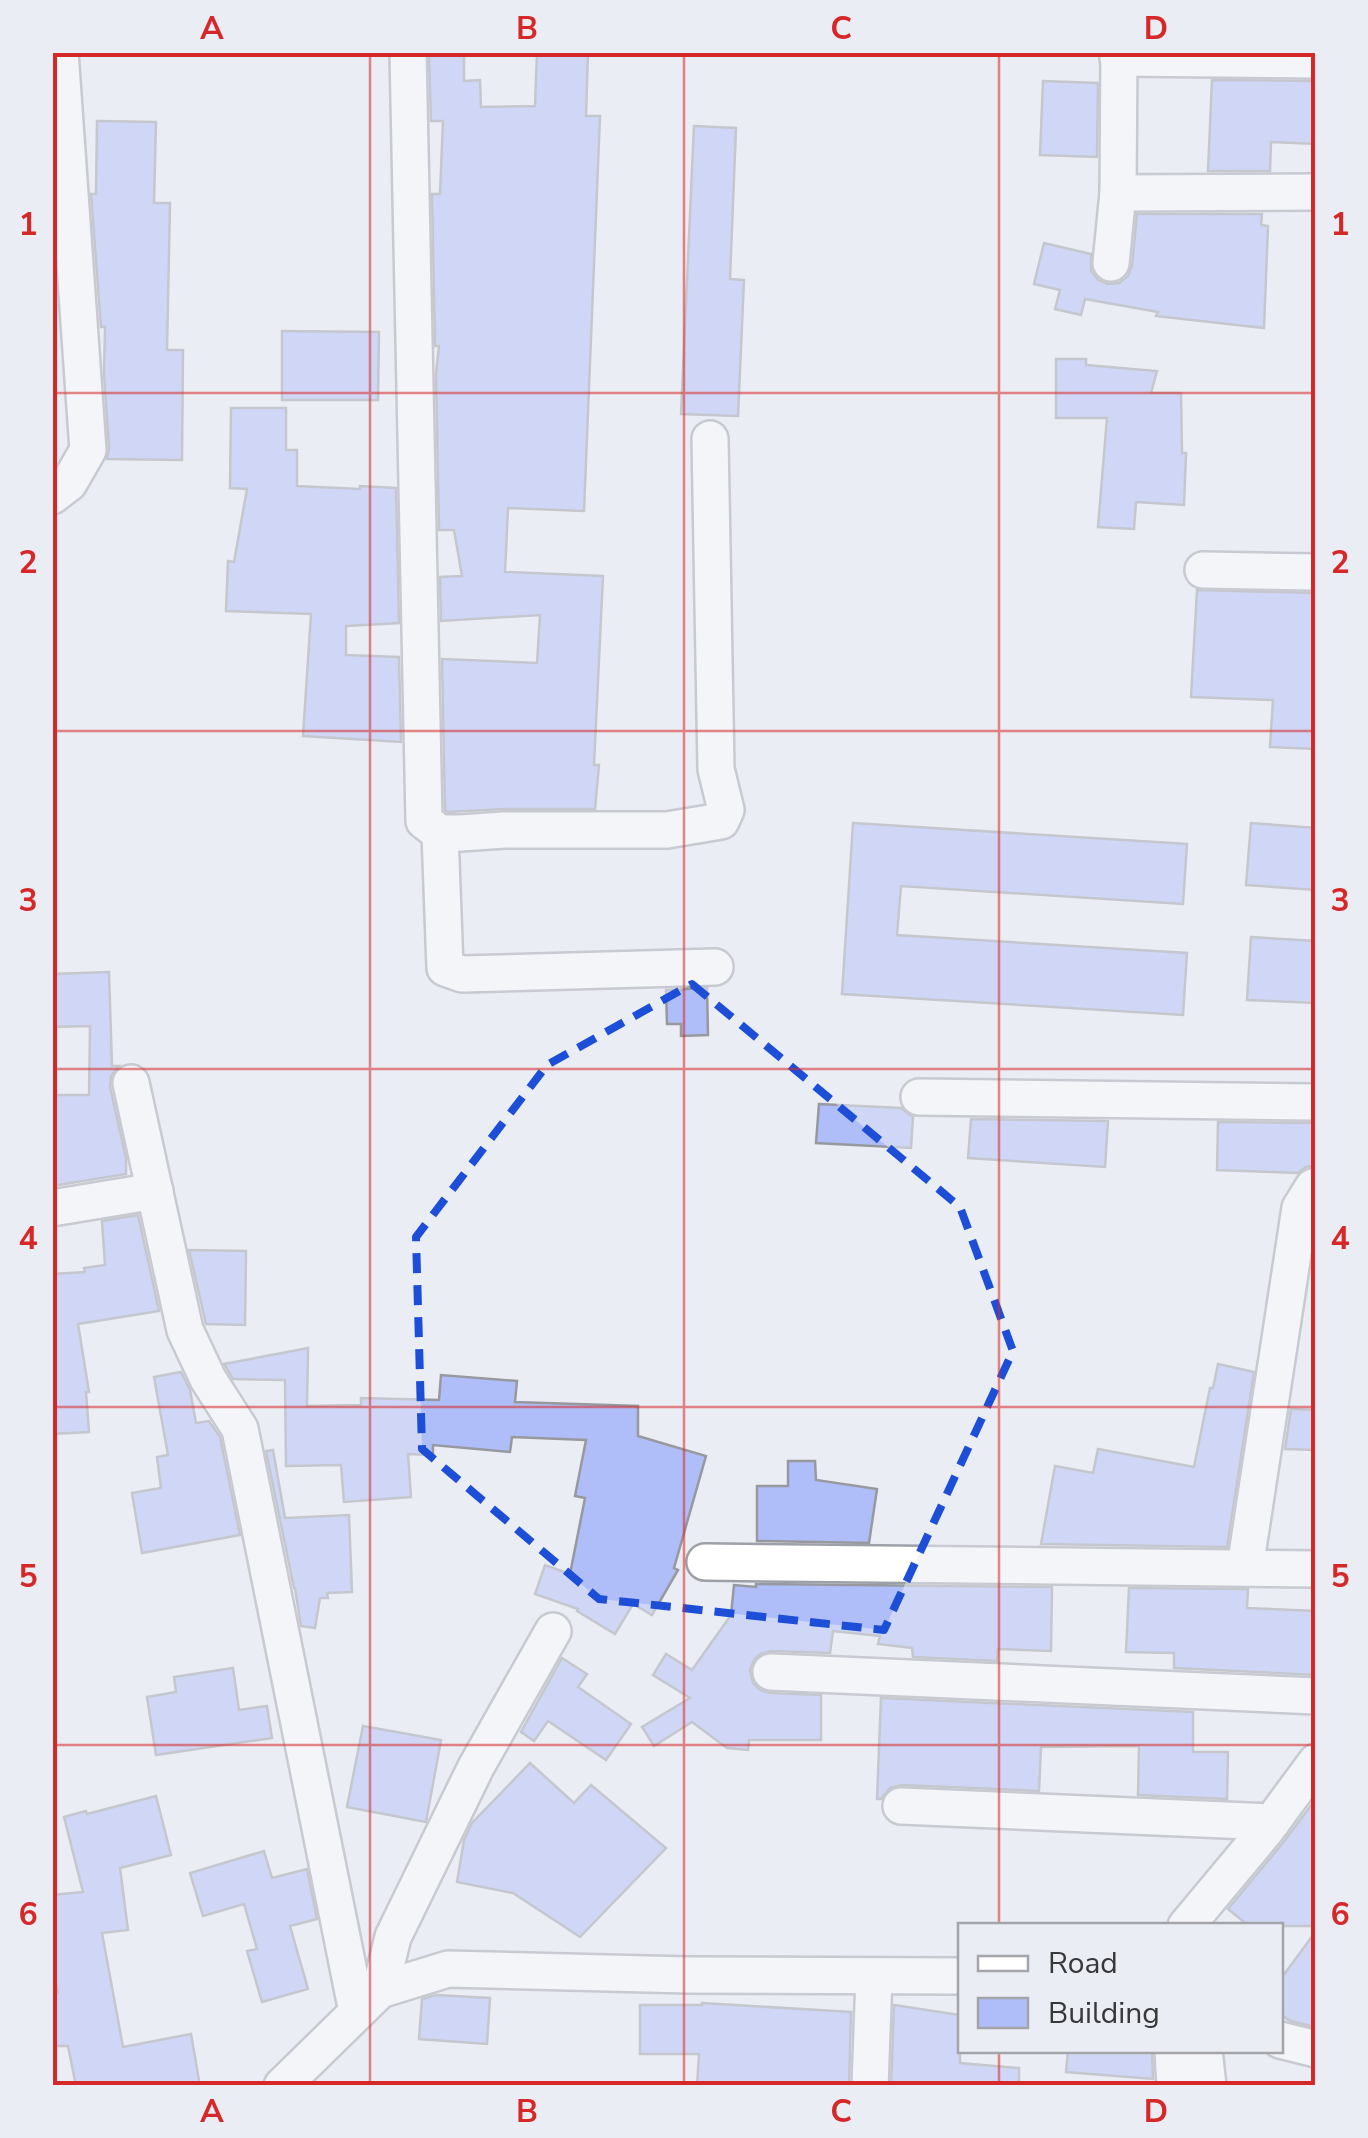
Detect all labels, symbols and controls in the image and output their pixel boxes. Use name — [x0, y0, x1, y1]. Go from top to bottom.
text: A — [200, 7, 224, 50]
text: B — [516, 7, 538, 50]
text: C — [830, 7, 852, 50]
text: D — [1144, 7, 1168, 50]
text: 1 — [18, 203, 38, 246]
text: 1 — [1330, 203, 1350, 246]
text: 2 — [18, 541, 38, 584]
text: 2 — [1330, 541, 1350, 584]
text: 3 — [18, 879, 38, 922]
text: 3 — [1330, 879, 1350, 922]
text: 4 — [18, 1217, 38, 1260]
text: 4 — [1330, 1217, 1350, 1260]
text: 5 — [18, 1555, 38, 1598]
text: 5 — [1330, 1555, 1350, 1598]
text: 6 — [18, 1893, 38, 1936]
text: 6 — [1330, 1893, 1350, 1936]
legend — [958, 1923, 1283, 2053]
text: Road — [1048, 1943, 1118, 1984]
text: Building — [1048, 1993, 1160, 2034]
text: A — [200, 2090, 224, 2133]
text: B — [516, 2090, 538, 2133]
text: C — [830, 2090, 852, 2133]
text: D — [1144, 2090, 1168, 2133]

